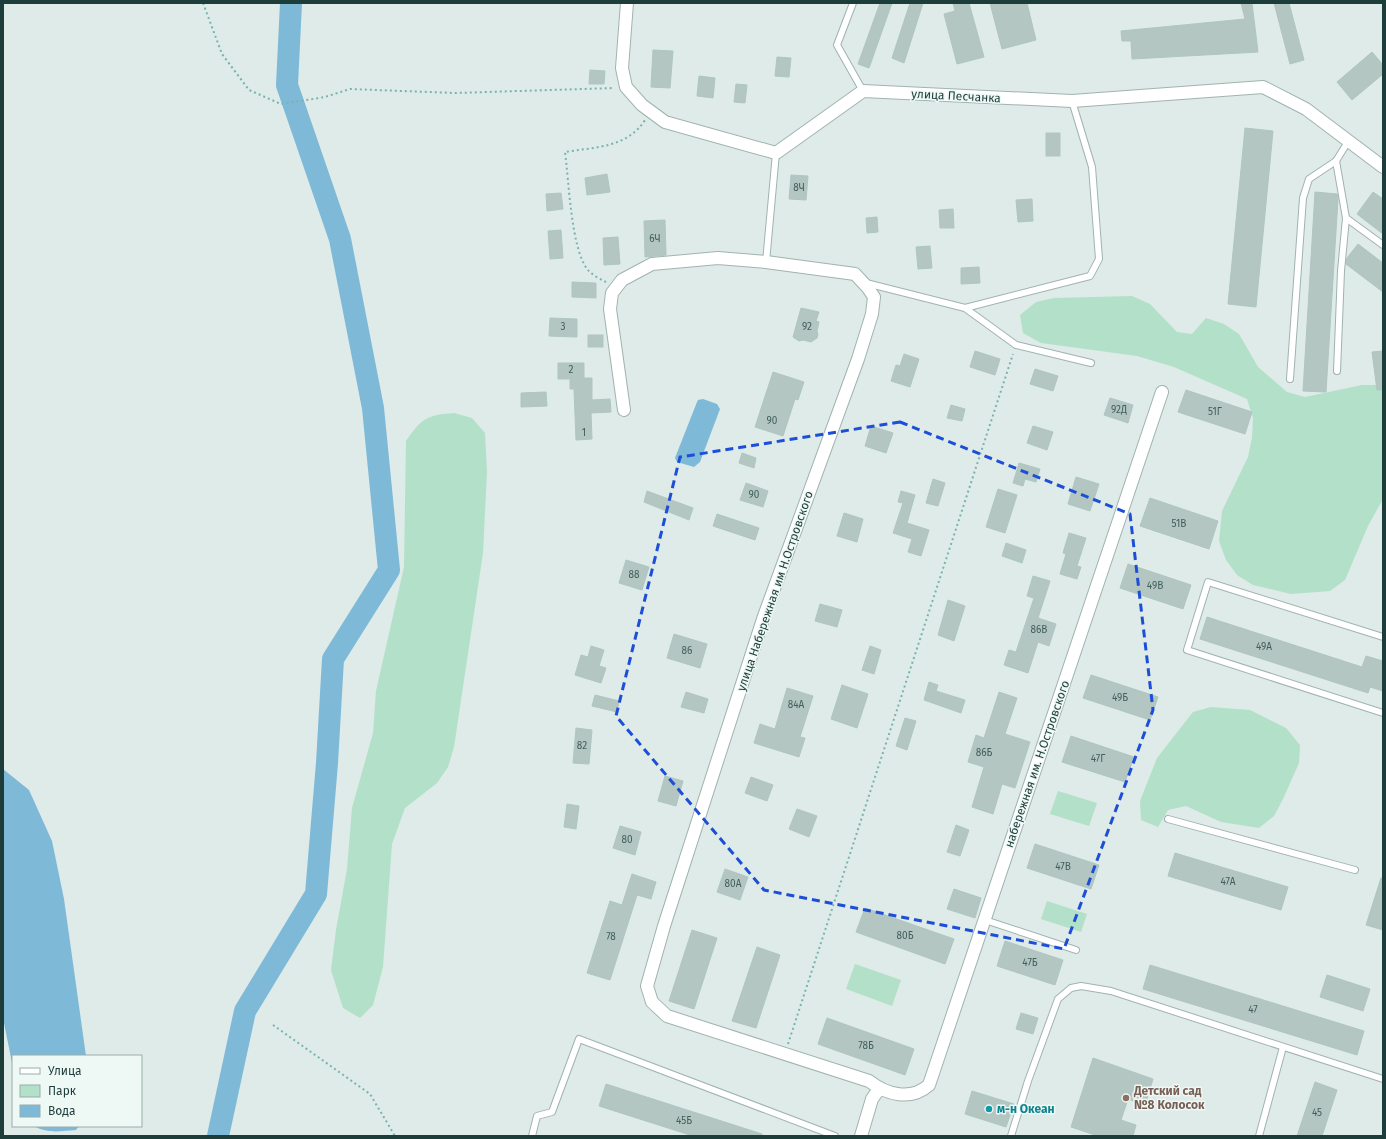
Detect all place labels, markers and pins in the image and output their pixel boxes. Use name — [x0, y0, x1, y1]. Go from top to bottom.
place label: Детский сад №8 Колосок — [1133, 1084, 1205, 1112]
marker: Детский сад №8 Колосок — [1121, 1093, 1131, 1103]
place label: м-н Океан — [997, 1102, 1055, 1116]
marker: м-н Океан — [984, 1104, 994, 1114]

